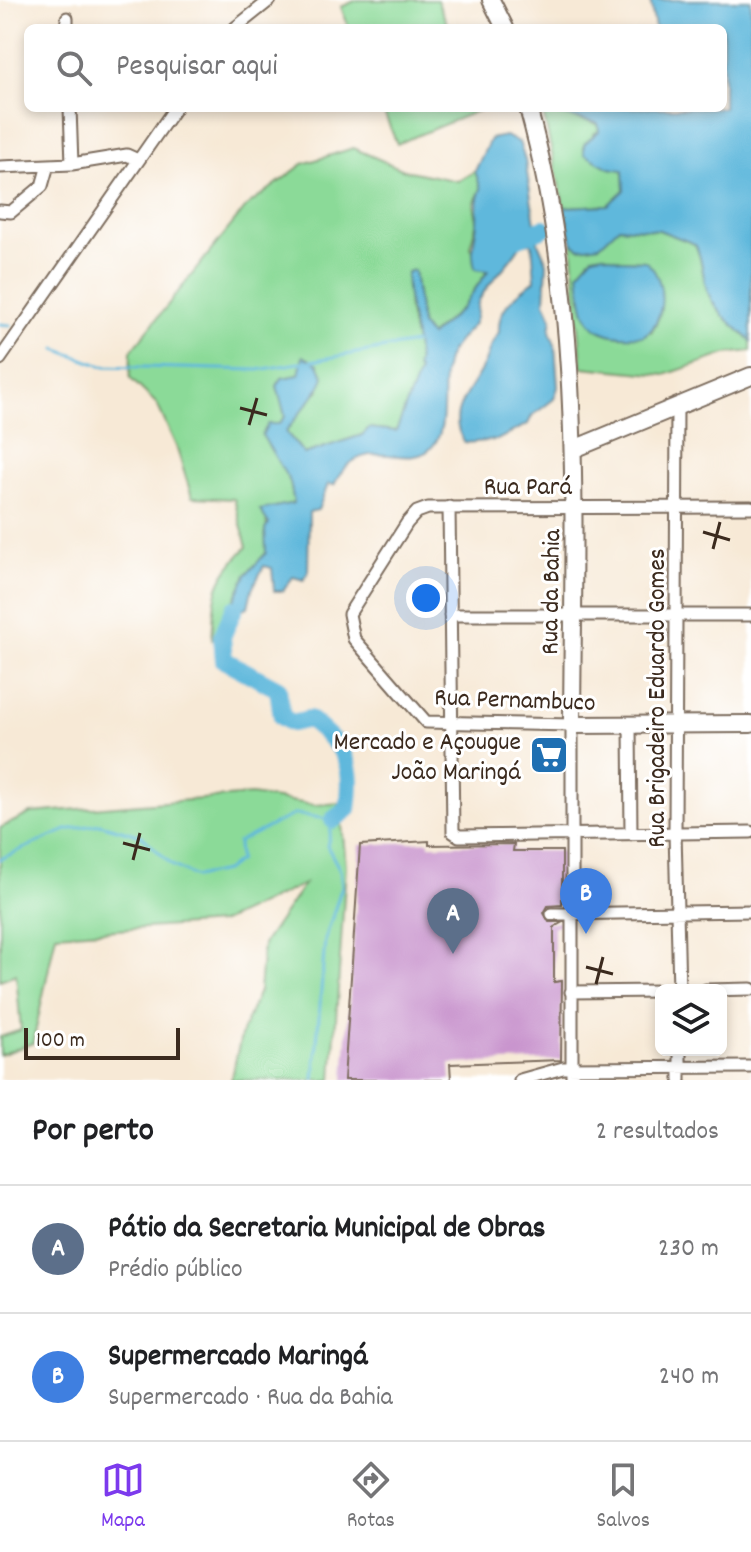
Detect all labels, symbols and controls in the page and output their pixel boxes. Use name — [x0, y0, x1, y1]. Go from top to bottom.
search box — [24, 24, 727, 112]
icon: search — [52, 46, 96, 90]
text: Pesquisar aqui — [116, 47, 278, 90]
street label: Rua Pará — [484, 470, 572, 507]
street label: Rua da Bahia — [533, 528, 572, 655]
street label: Rua Brigadeiro Eduardo Gomes — [640, 548, 677, 848]
your location — [406, 578, 446, 618]
street label: Rua Pernambuco — [434, 680, 596, 723]
place label: Mercado e Açougue João Maringá — [333, 725, 521, 792]
supermarket icon: Mercado e Açougue João Maringá — [528, 734, 570, 776]
pin: B — [560, 868, 612, 934]
pin: A — [427, 888, 479, 954]
map controls — [655, 984, 727, 1056]
button: layers — [655, 984, 727, 1056]
scale bar — [24, 1024, 180, 1060]
text: 100 m — [36, 1026, 85, 1057]
text: Por perto — [32, 1108, 154, 1157]
text: 2 resultados — [596, 1114, 719, 1151]
text: Pátio da Secretaria Municipal de Obras — [108, 1209, 545, 1252]
text: A — [51, 1231, 65, 1268]
text: 230 m — [658, 1231, 719, 1268]
text: Prédio público — [108, 1252, 243, 1289]
text: Supermercado Maringá — [108, 1337, 368, 1380]
text: B — [52, 1359, 64, 1396]
text: 240 m — [659, 1359, 719, 1396]
text: Supermercado · Rua da Bahia — [108, 1380, 393, 1417]
tab: Mapa — [101, 1458, 145, 1537]
tab: Rotas — [347, 1458, 395, 1537]
tab: Salvos — [597, 1458, 650, 1537]

